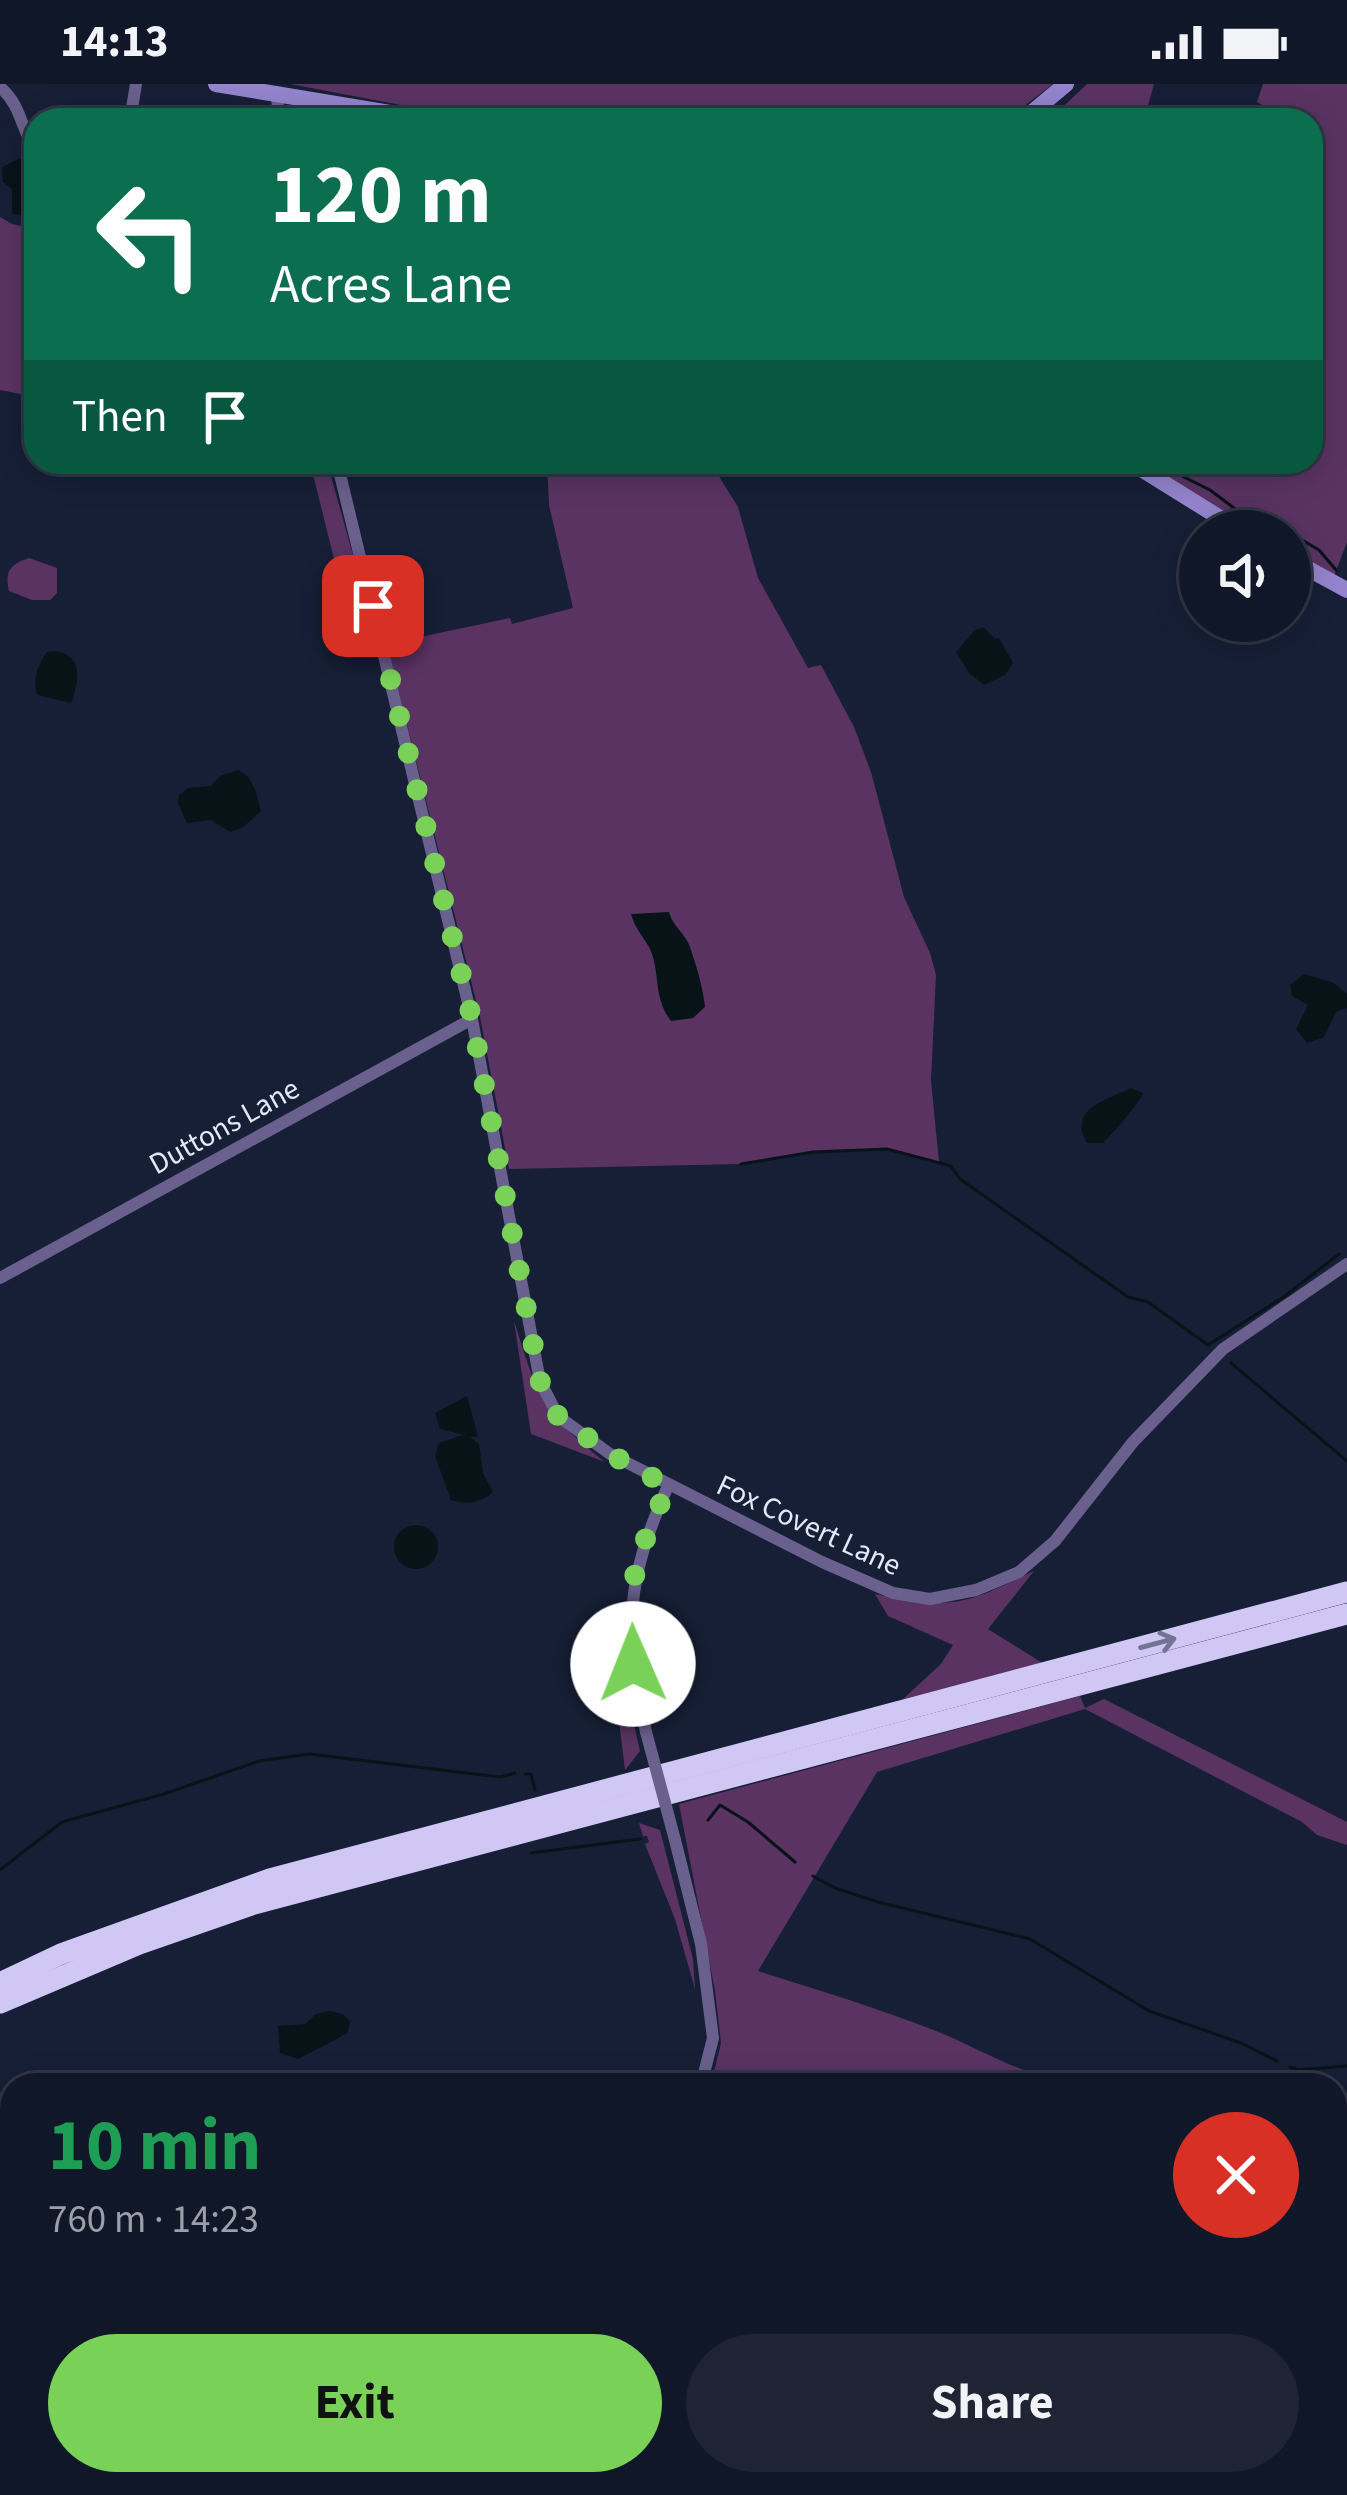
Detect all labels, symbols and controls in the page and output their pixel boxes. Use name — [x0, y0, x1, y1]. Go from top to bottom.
text: 14:13 — [60, 10, 169, 74]
text: 120 m — [270, 136, 492, 256]
icon: left — [72, 156, 228, 312]
text: Acres Lane — [270, 247, 512, 324]
icon: arrive — [192, 384, 258, 450]
text: Then — [72, 385, 168, 449]
map controls — [1179, 510, 1311, 642]
button: sound — [1179, 510, 1311, 642]
pin — [322, 555, 424, 657]
icon: arrive — [340, 573, 406, 639]
street label: Duttons Lane — [141, 1067, 307, 1186]
street label: Fox Covert Lane — [709, 1464, 908, 1587]
position arrow — [570, 1601, 696, 1727]
one-way arrow — [1139, 1630, 1177, 1652]
text: 10 min — [48, 2095, 261, 2198]
button: close — [1173, 2112, 1299, 2238]
text: 760 m · 14:23 — [48, 2192, 259, 2248]
button: Exit — [48, 2334, 662, 2472]
button: Share — [686, 2334, 1299, 2472]

